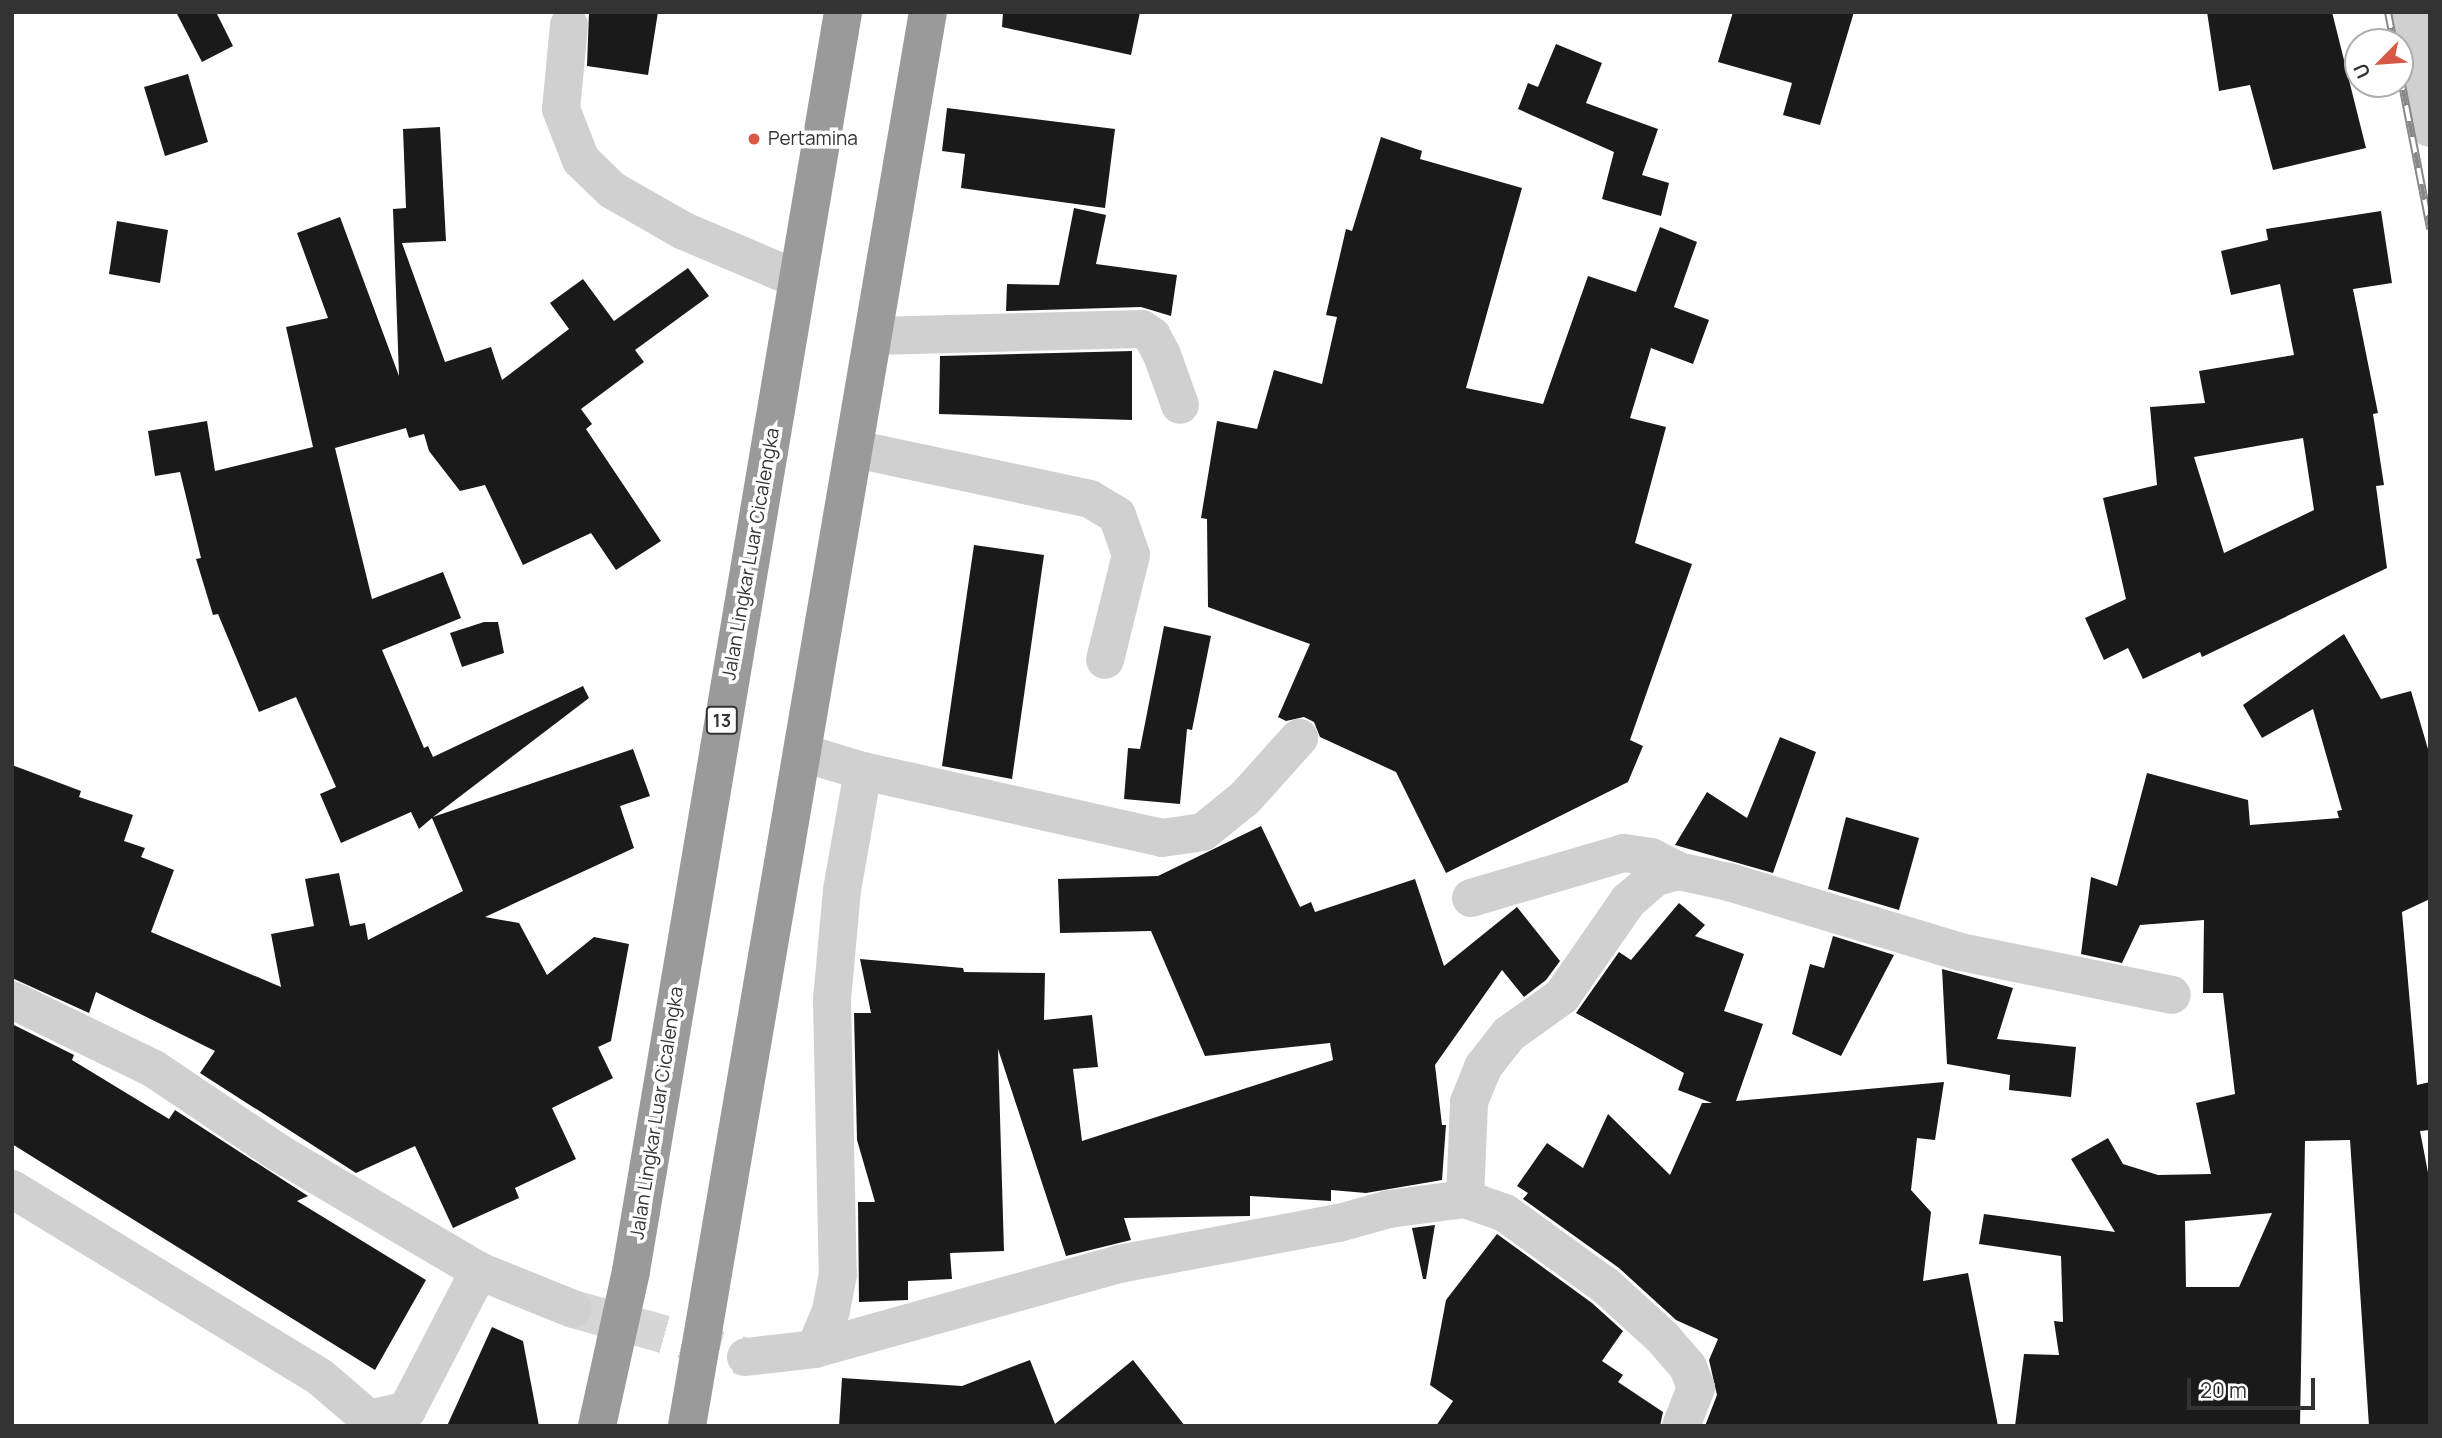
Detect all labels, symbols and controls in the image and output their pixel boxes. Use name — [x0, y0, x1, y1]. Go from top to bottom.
north arrow — [2344, 28, 2414, 98]
text: U — [2347, 59, 2376, 83]
place label: Pertamina — [768, 128, 858, 150]
marker: Pertamina — [746, 131, 762, 147]
street label: Jalan Lingkar Luar Cicalengka — [718, 426, 784, 682]
road number: 13 — [704, 706, 740, 734]
street label: Jalan Lingkar Luar Cicalengka — [626, 985, 688, 1241]
scale bar — [2190, 1364, 2318, 1408]
text: 20 m — [2200, 1376, 2247, 1404]

